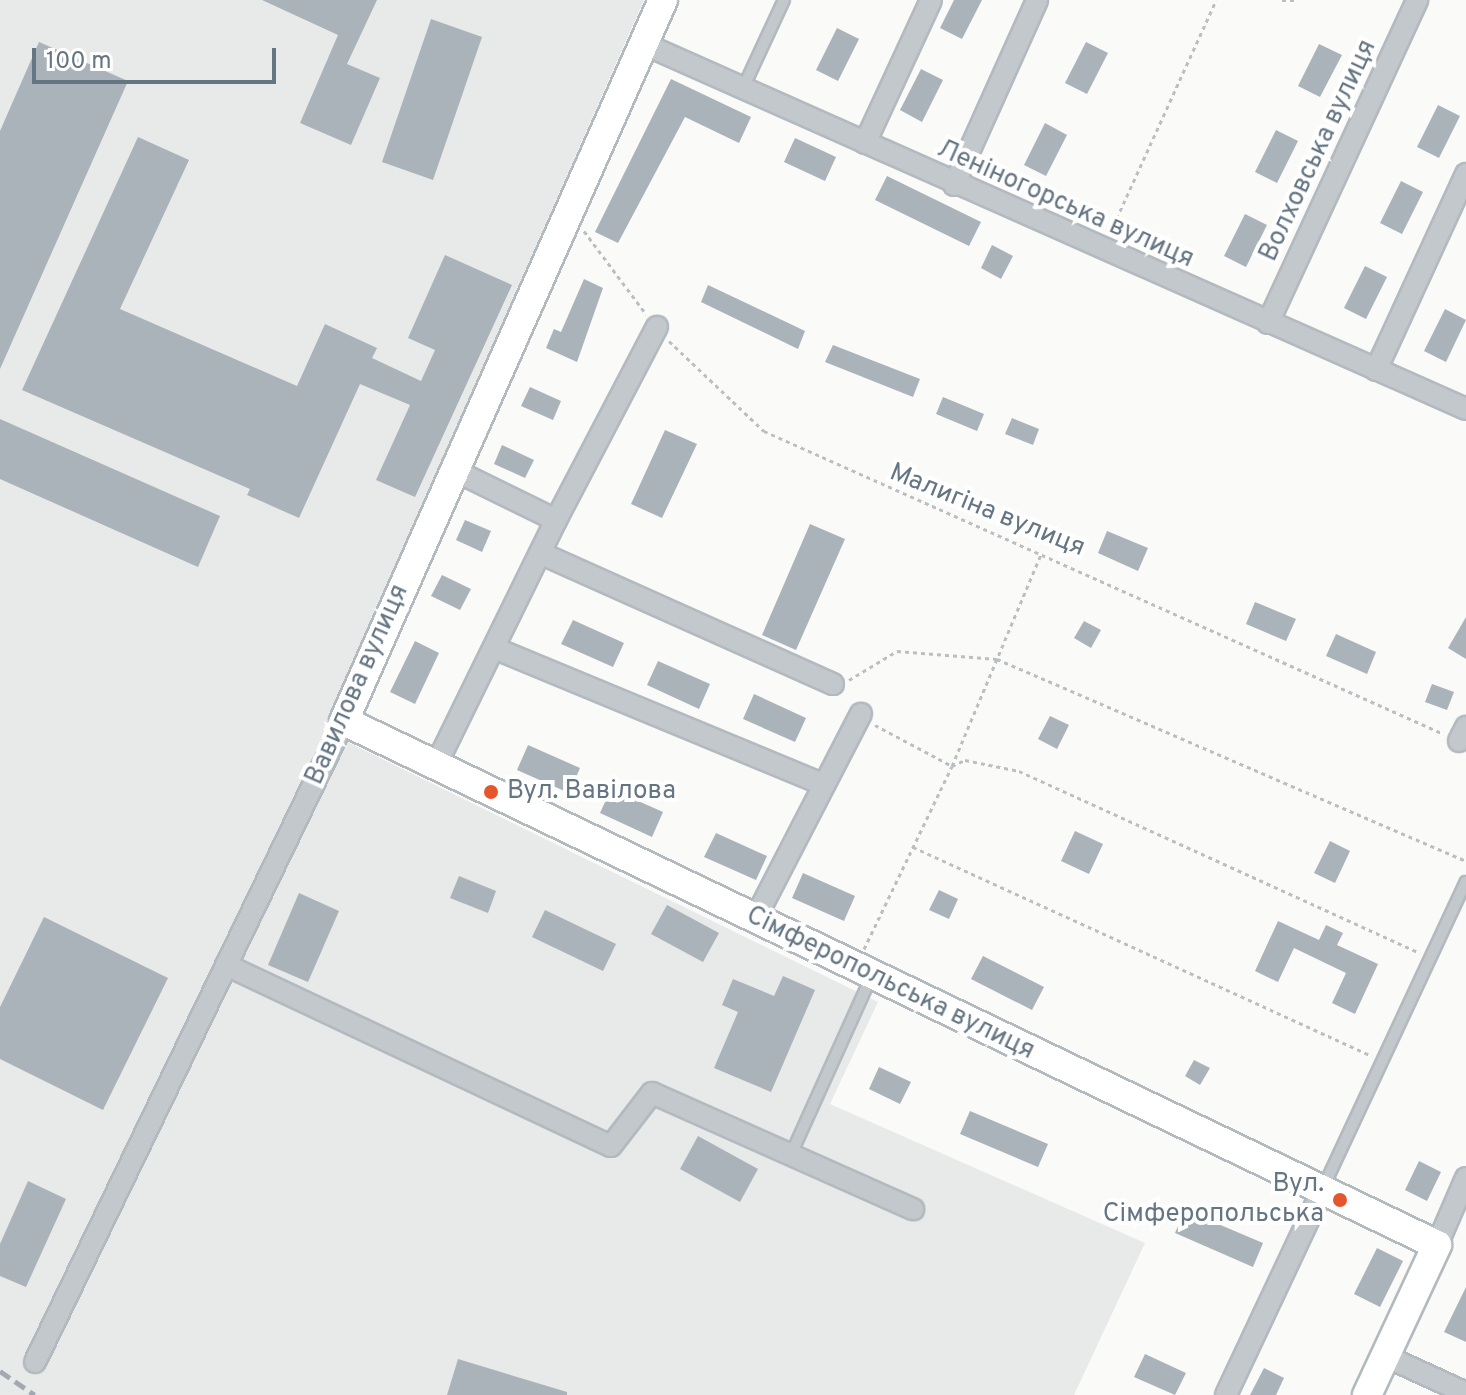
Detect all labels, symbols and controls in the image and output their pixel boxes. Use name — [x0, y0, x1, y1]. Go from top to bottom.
scale bar — [36, 32, 280, 82]
street label: Волховська вулиця — [1254, 35, 1384, 267]
text: 100 m — [46, 47, 112, 77]
street label: Леніногорська вулиця — [932, 134, 1198, 276]
street label: Малигіна вулиця — [885, 458, 1089, 564]
street label: Вавилова вулиця — [300, 580, 416, 790]
place label: Вул. Вавілова — [507, 776, 676, 808]
marker: Вул. Вавілова — [482, 783, 500, 801]
street label: Сімферопольська вулиця — [741, 901, 1039, 1067]
place label: Вул. Сімферопольська — [1103, 1169, 1324, 1230]
marker: Вул. Сімферопольська — [1331, 1191, 1349, 1209]

